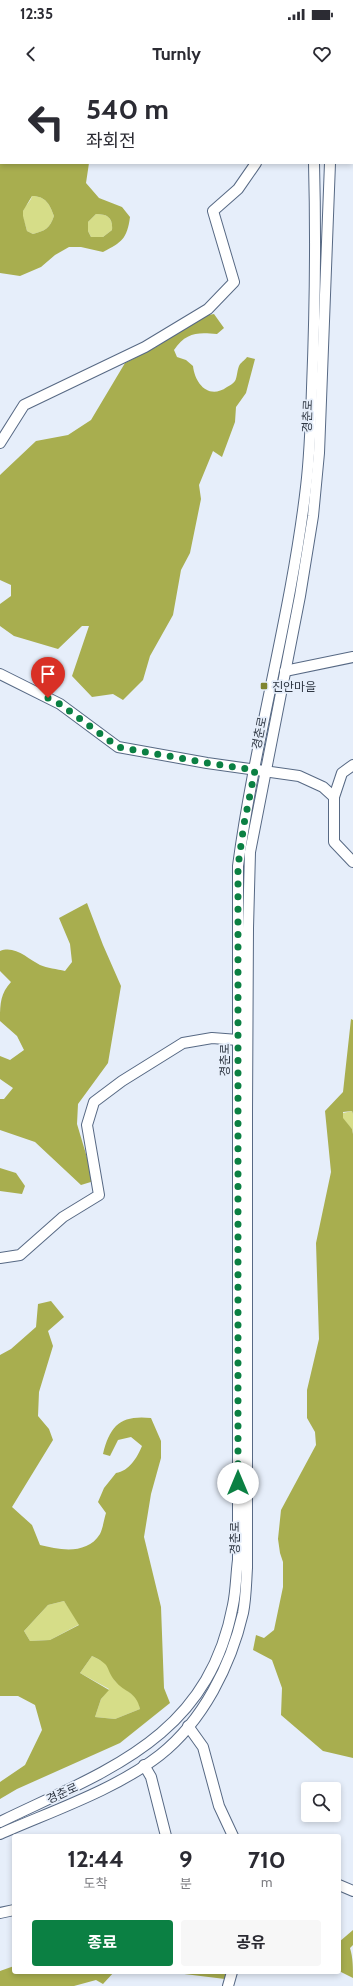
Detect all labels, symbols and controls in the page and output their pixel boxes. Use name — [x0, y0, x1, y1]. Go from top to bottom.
text: 12:35 — [20, 5, 53, 23]
icon: back — [20, 43, 42, 65]
text: Turnly — [152, 43, 201, 65]
icon: heart — [311, 43, 333, 65]
text: 540 m — [86, 92, 169, 126]
icon: left — [20, 96, 72, 148]
text: 좌회전 — [86, 130, 136, 152]
street label: 경춘로 — [299, 399, 315, 433]
pin — [31, 657, 65, 698]
icon: arrive — [37, 663, 59, 685]
place label: 진안마을 — [272, 679, 316, 694]
marker: 진안마을 — [259, 681, 269, 691]
street label: 경춘로 — [248, 715, 270, 751]
street label: 경춘로 — [217, 1043, 232, 1077]
position arrow — [217, 1462, 259, 1504]
street label: 경춘로 — [227, 1521, 242, 1555]
street label: 경춘로 — [44, 1779, 80, 1807]
map controls — [301, 1782, 341, 1822]
button: search — [301, 1782, 341, 1822]
text: 12:44 — [67, 1844, 124, 1873]
text: 9 — [179, 1844, 193, 1873]
text: 710 — [248, 1845, 286, 1874]
text: m — [261, 1874, 272, 1890]
text: 도착 — [84, 1875, 108, 1891]
text: 분 — [180, 1875, 192, 1891]
button: 종료 — [32, 1920, 173, 1966]
button: 공유 — [181, 1920, 321, 1966]

